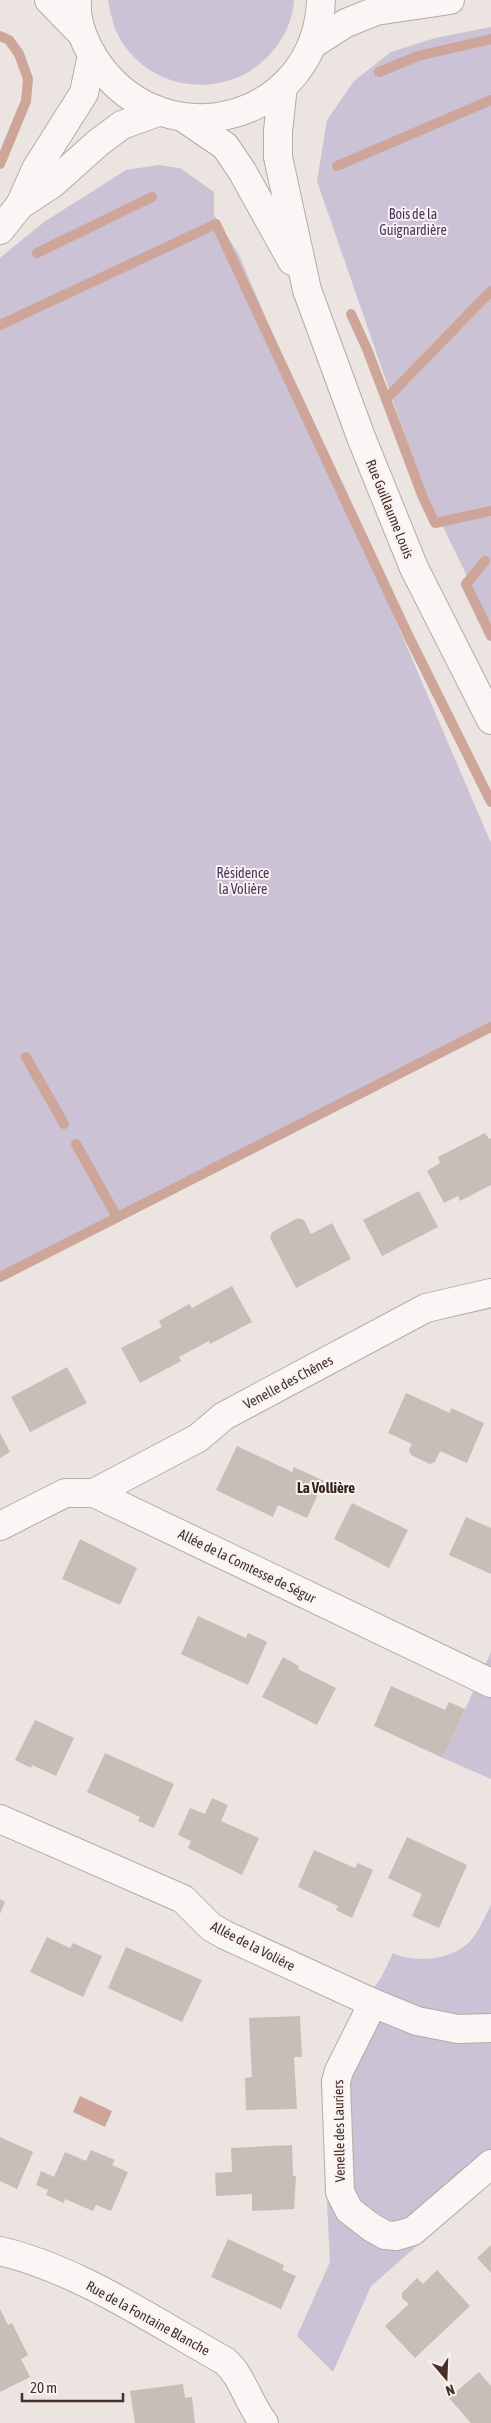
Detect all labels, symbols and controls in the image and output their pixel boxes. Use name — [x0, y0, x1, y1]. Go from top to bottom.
park label: Bois de la Guignardière — [379, 206, 447, 238]
street label: Rue Guillaume Louis — [363, 457, 417, 561]
park label: Résidence la Volière — [217, 865, 269, 897]
street label: Venelle des Chênes — [241, 1352, 335, 1412]
district label: La Vollière — [297, 1479, 355, 1496]
street label: Allée de la Comtesse de Ségur — [176, 1526, 319, 1607]
street label: Allée de la Volière — [208, 1918, 298, 1974]
street label: Venelle des Lauriers — [330, 2079, 348, 2183]
street label: Rue de la Fontaine Blanche — [83, 2277, 213, 2359]
north arrow — [421, 2353, 471, 2403]
scale bar — [22, 2370, 124, 2402]
text: 20 m — [30, 2379, 57, 2396]
text: N — [444, 2381, 457, 2399]

